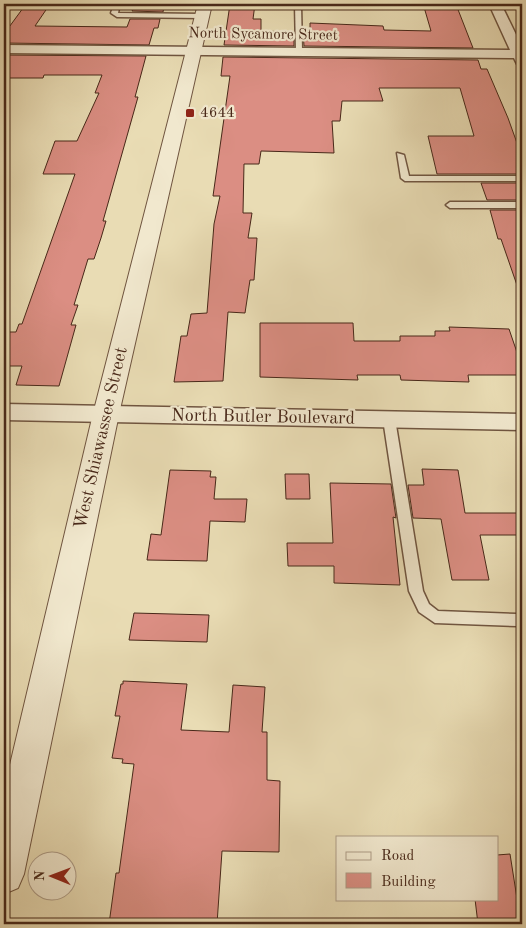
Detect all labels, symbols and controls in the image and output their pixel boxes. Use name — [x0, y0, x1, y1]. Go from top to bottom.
street label: North Sycamore Street — [188, 26, 338, 44]
place label: 4644 — [200, 106, 235, 121]
marker: 4644 — [184, 107, 196, 119]
street label: West Shiawassee Street — [71, 345, 131, 531]
street label: North Butler Boulevard — [171, 406, 355, 428]
legend — [336, 836, 498, 900]
text: Road — [381, 849, 415, 864]
north arrow — [28, 850, 78, 900]
text: N — [33, 870, 47, 881]
text: Building — [381, 875, 436, 890]

